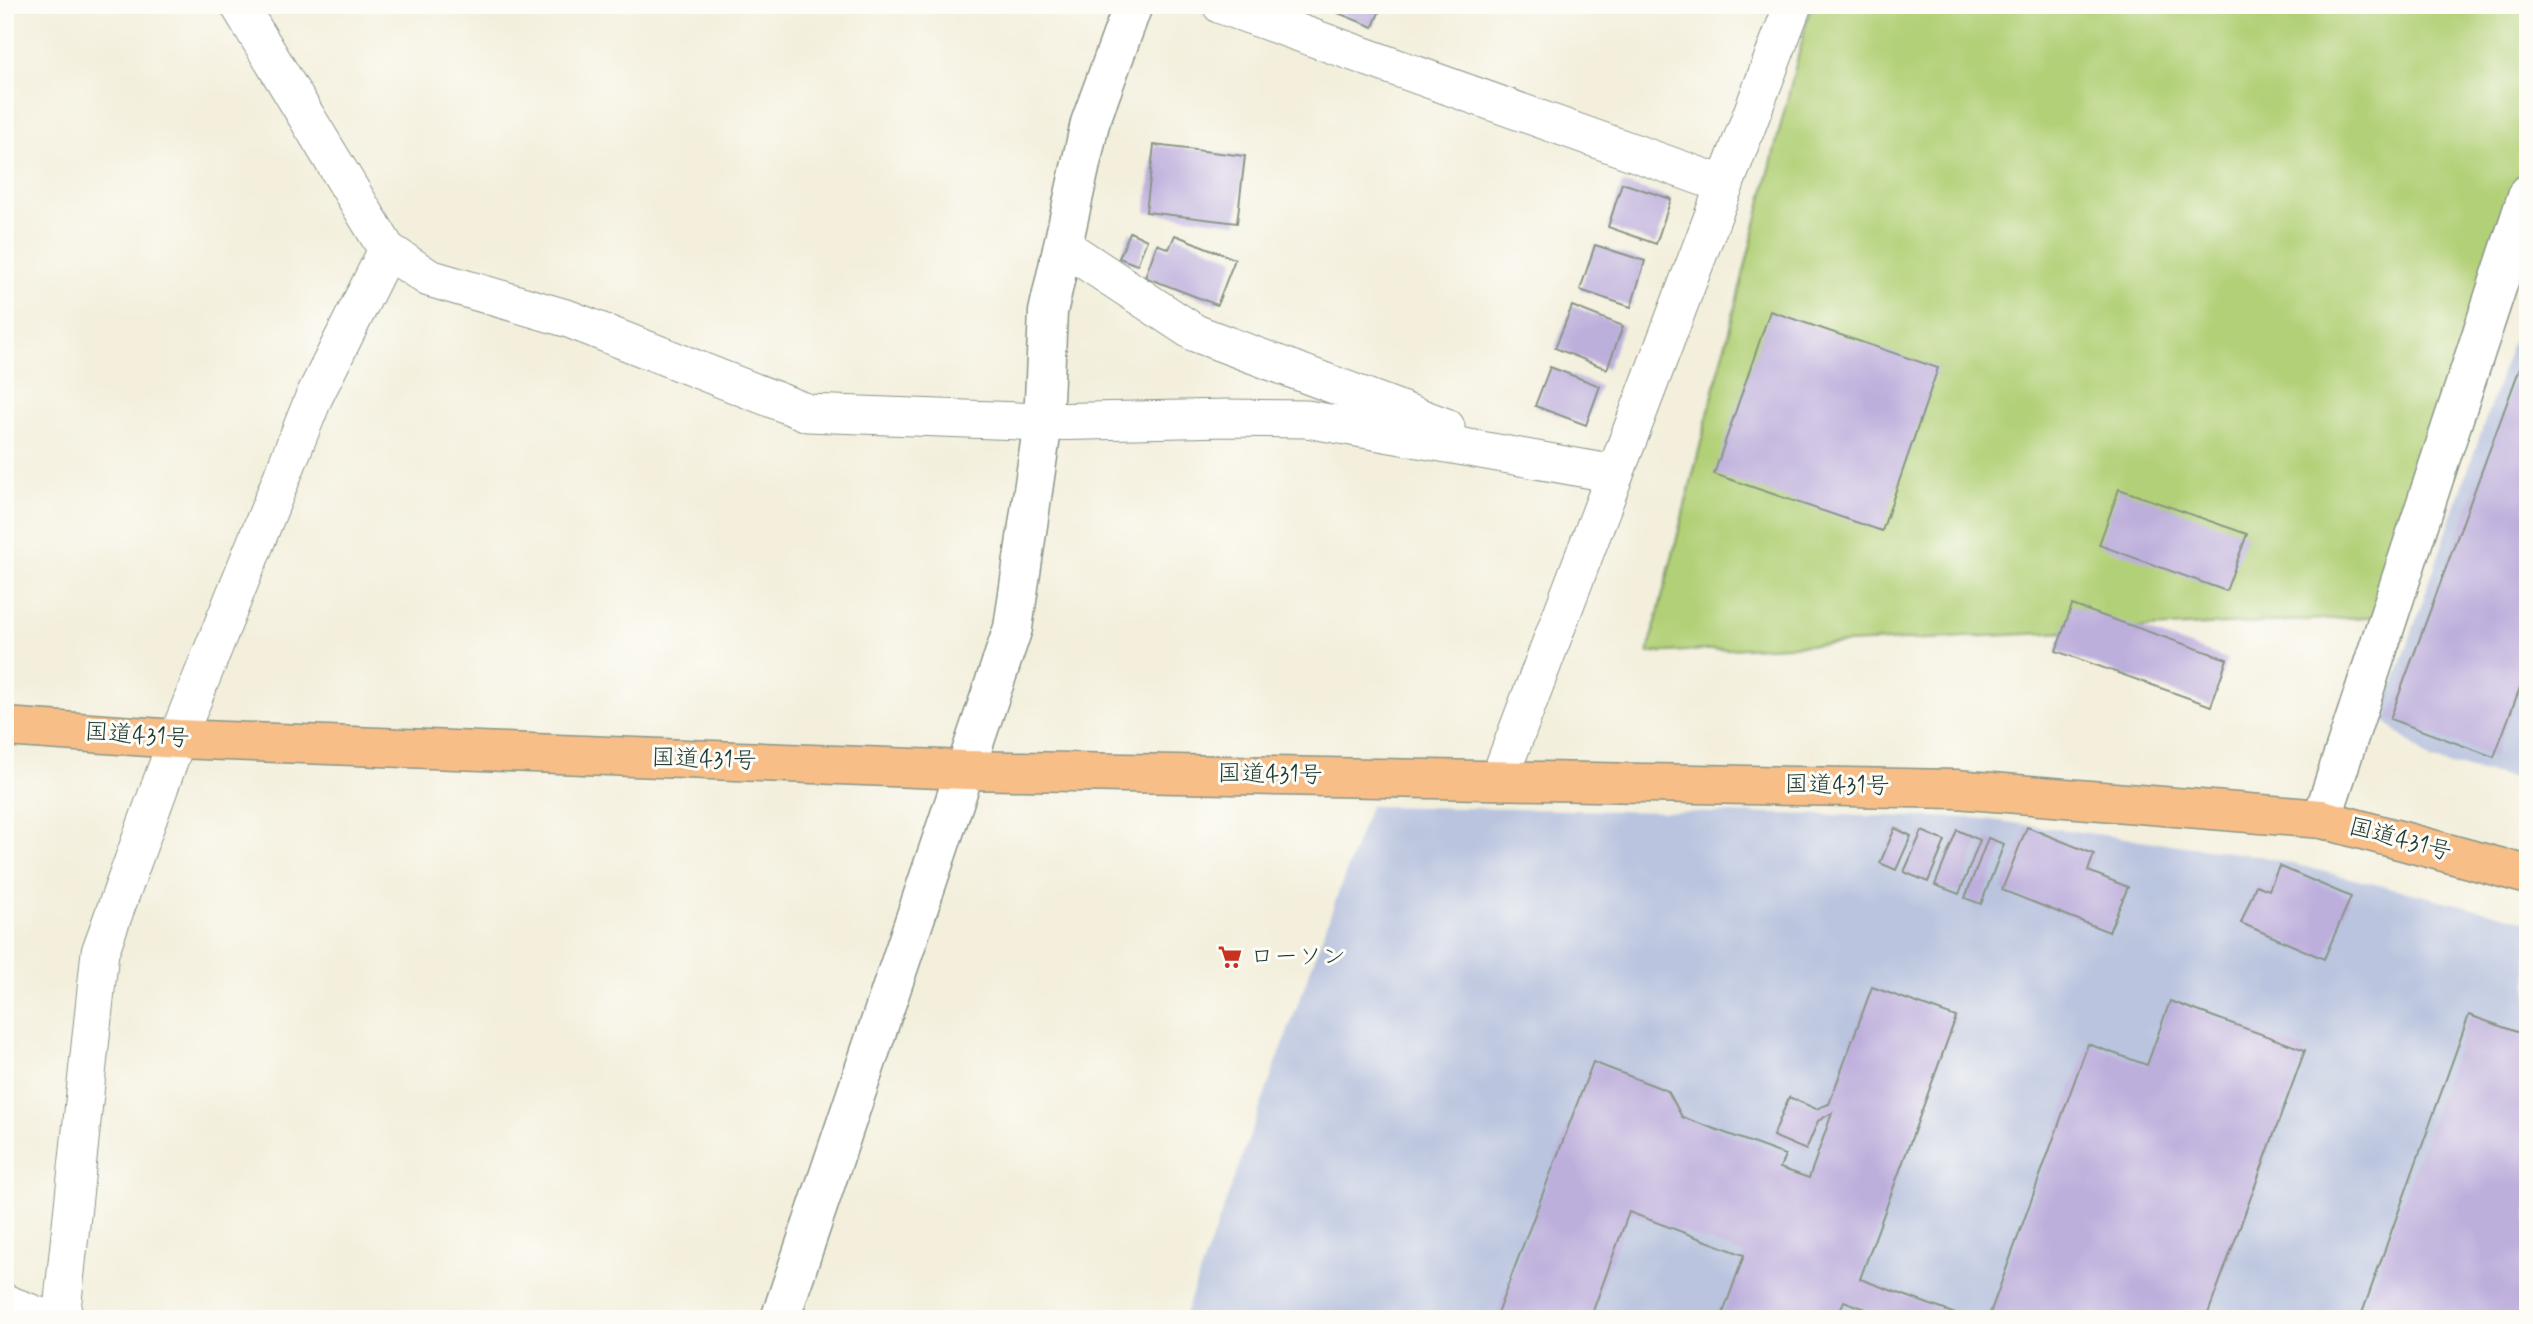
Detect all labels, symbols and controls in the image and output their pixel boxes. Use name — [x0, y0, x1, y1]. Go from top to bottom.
street label: 国道431号 — [83, 717, 191, 755]
street label: 国道431号 — [651, 743, 757, 777]
street label: 国道431号 — [1217, 759, 1323, 791]
street label: 国道431号 — [1784, 770, 1890, 802]
street label: 国道431号 — [2345, 811, 2455, 869]
place label: ローソン — [1250, 942, 1346, 973]
supermarket icon: ローソン — [1216, 943, 1244, 971]

